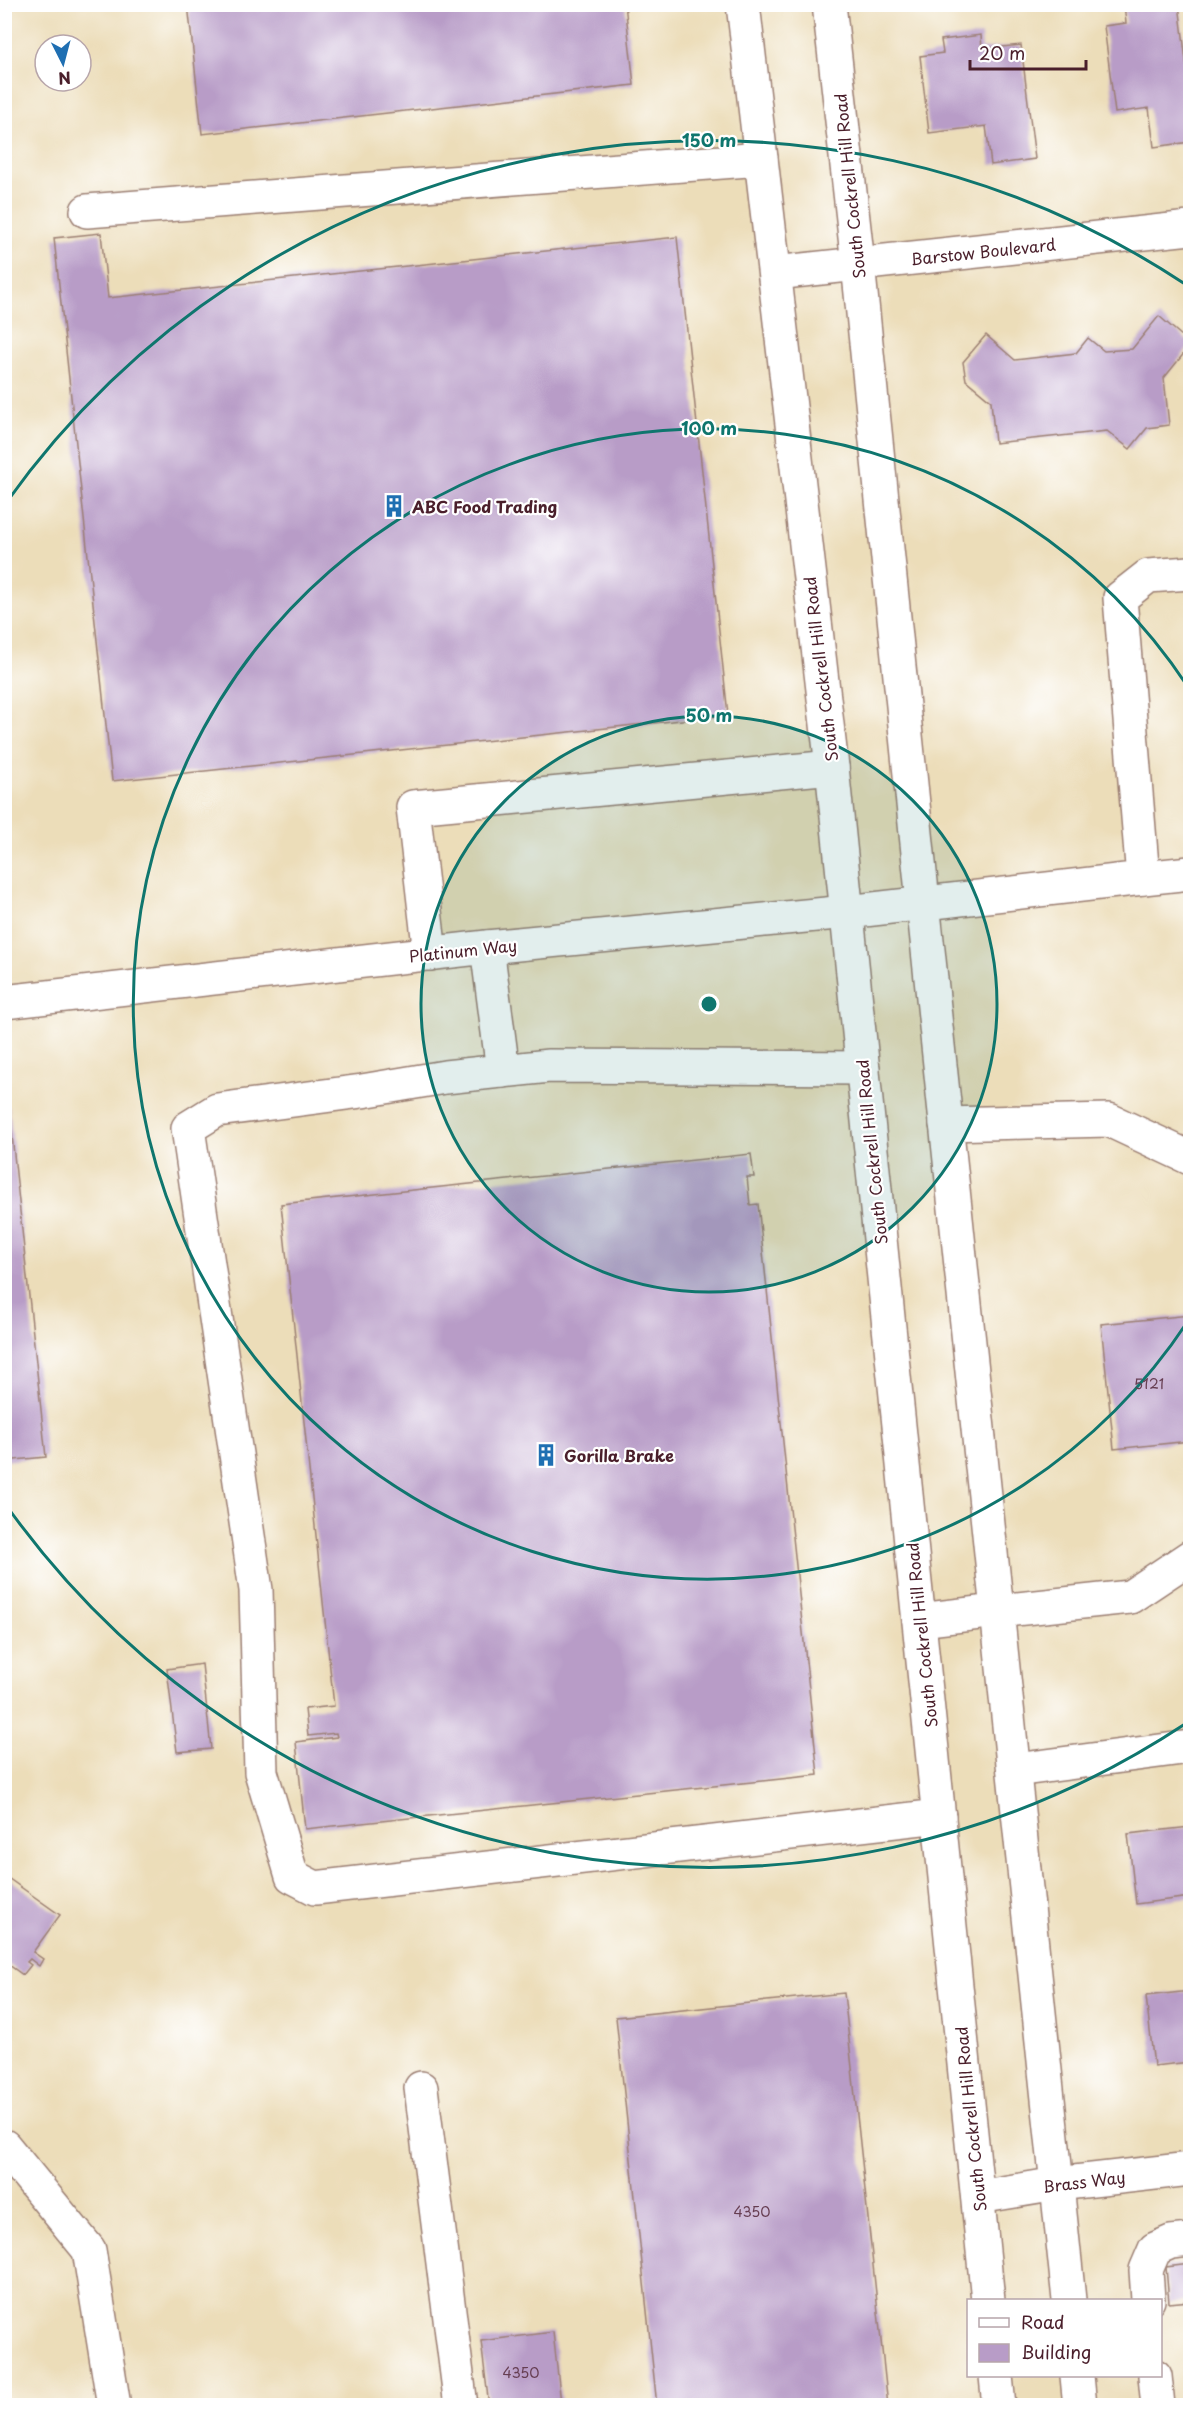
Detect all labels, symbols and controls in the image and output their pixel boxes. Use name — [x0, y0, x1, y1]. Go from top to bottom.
north arrow — [33, 33, 93, 93]
scale bar — [970, 33, 1086, 71]
text: 20 m — [979, 39, 1025, 66]
text: N — [57, 66, 72, 92]
street label: South Cockrell Hill Road — [827, 92, 871, 280]
text: 150 m — [682, 126, 736, 153]
street label: Barstow Boulevard — [909, 231, 1057, 271]
text: 100 m — [681, 414, 737, 441]
building icon: ABC Food Trading — [381, 493, 407, 519]
place label: ABC Food Trading — [411, 494, 557, 518]
street label: South Cockrell Hill Road — [797, 575, 843, 763]
text: 50 m — [686, 701, 732, 728]
street label: Platinum Way — [408, 932, 518, 968]
centre of rings — [699, 994, 719, 1014]
street label: South Cockrell Hill Road — [849, 1058, 893, 1246]
house number: 5121 — [1134, 1373, 1164, 1394]
building icon: Gorilla Brake — [533, 1442, 559, 1468]
place label: Gorilla Brake — [564, 1443, 674, 1467]
street label: South Cockrell Hill Road — [899, 1541, 943, 1729]
street label: South Cockrell Hill Road — [948, 2025, 992, 2213]
street label: Brass Way — [1041, 2164, 1127, 2198]
house number: 4350 — [734, 2201, 770, 2222]
legend — [967, 2299, 1162, 2377]
text: Road — [1021, 2308, 1065, 2335]
text: Building — [1021, 2338, 1091, 2365]
house number: 4350 — [503, 2362, 539, 2383]

